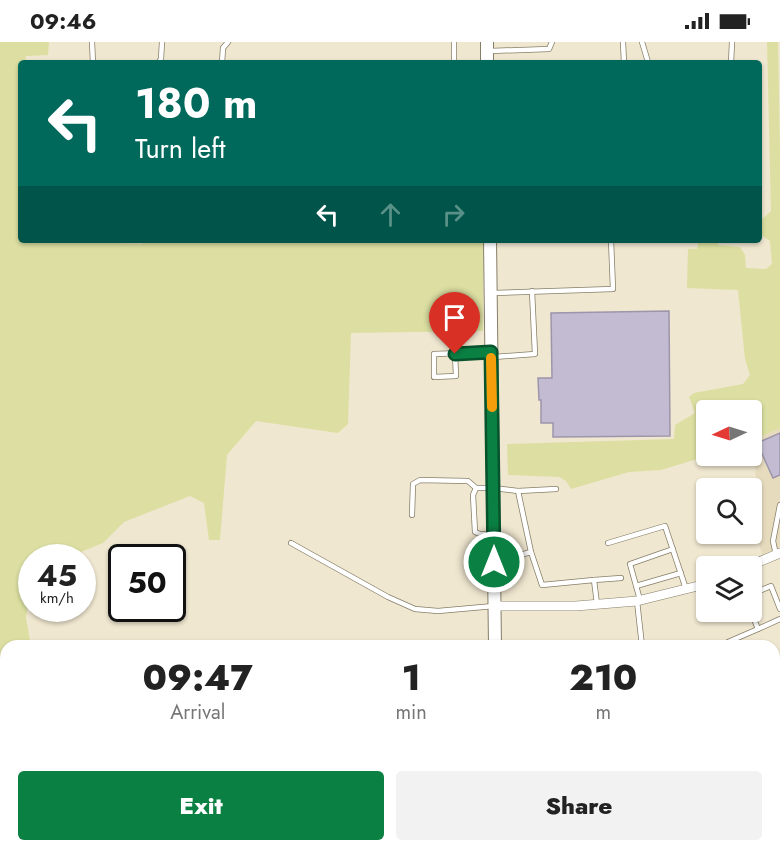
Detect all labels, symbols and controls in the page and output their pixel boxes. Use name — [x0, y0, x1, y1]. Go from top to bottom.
text: 09:46 — [30, 5, 96, 37]
text: 180 m — [135, 73, 258, 134]
icon: left — [36, 84, 114, 162]
text: Turn left — [135, 129, 225, 168]
icon: left — [311, 198, 344, 231]
icon: ahead — [374, 198, 407, 231]
icon: right — [437, 198, 470, 231]
pin — [429, 292, 480, 354]
icon: arrive — [438, 301, 471, 334]
north arrow — [696, 400, 762, 466]
map controls — [696, 400, 762, 622]
button: search — [696, 478, 762, 544]
position arrow — [462, 530, 526, 594]
speed limit sign: 50 — [108, 544, 186, 622]
text: 45 — [37, 554, 77, 597]
button: layers — [696, 556, 762, 622]
text: km/h — [40, 587, 74, 609]
text: 09:47 — [143, 651, 253, 703]
text: 1 — [402, 651, 421, 703]
text: 210 — [569, 651, 637, 703]
text: Arrival — [170, 698, 225, 727]
text: min — [395, 698, 427, 727]
text: m — [596, 698, 611, 727]
button: Exit — [18, 771, 384, 840]
button: Share — [396, 771, 762, 840]

